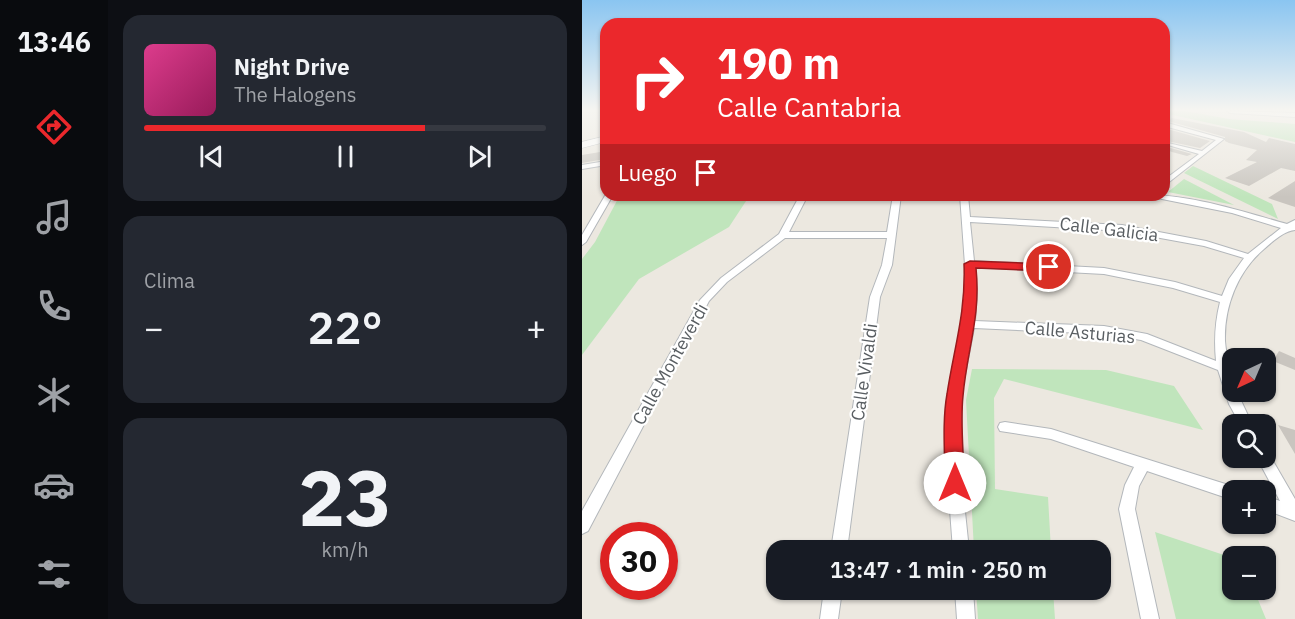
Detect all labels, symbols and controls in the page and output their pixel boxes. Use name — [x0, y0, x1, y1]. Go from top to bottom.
text: 13:46 — [17, 24, 91, 59]
text: 190 m — [717, 36, 840, 91]
icon: right — [618, 42, 696, 120]
text: Night Drive — [234, 52, 350, 81]
text: The Halogens — [234, 81, 356, 108]
text: Calle Cantabria — [717, 89, 901, 124]
icon: directions — [33, 106, 75, 148]
icon: previous — [195, 140, 228, 173]
icon: pause — [329, 140, 362, 173]
icon: next — [463, 140, 496, 173]
icon: arrive — [689, 156, 722, 189]
text: Luego — [618, 158, 677, 187]
icon: music — [33, 196, 75, 238]
street label: Calle Galicia — [1058, 212, 1160, 247]
pin — [1023, 241, 1074, 292]
icon: arrive — [1032, 250, 1065, 283]
text: Clima — [144, 267, 195, 294]
icon: phone — [33, 285, 75, 327]
text: 22° — [307, 298, 383, 356]
street label: Calle Monteverdi — [627, 299, 713, 429]
text: − — [144, 306, 164, 349]
text: + — [526, 306, 546, 349]
street label: Calle Asturias — [1024, 316, 1136, 348]
street label: Calle Vivaldi — [846, 322, 882, 422]
north arrow — [1222, 348, 1276, 402]
map controls — [1222, 348, 1276, 600]
icon: climate — [33, 374, 75, 416]
button: search — [1222, 414, 1276, 468]
text: 23 — [298, 446, 392, 547]
position arrow — [923, 451, 987, 515]
icon: car — [33, 464, 75, 506]
button: + — [1222, 480, 1276, 534]
speed limit sign: 30 — [600, 522, 678, 600]
text: km/h — [321, 536, 369, 563]
button: − — [1222, 546, 1276, 600]
icon: filters — [33, 553, 75, 595]
text: 13:47 · 1 min · 250 m — [830, 555, 1047, 584]

